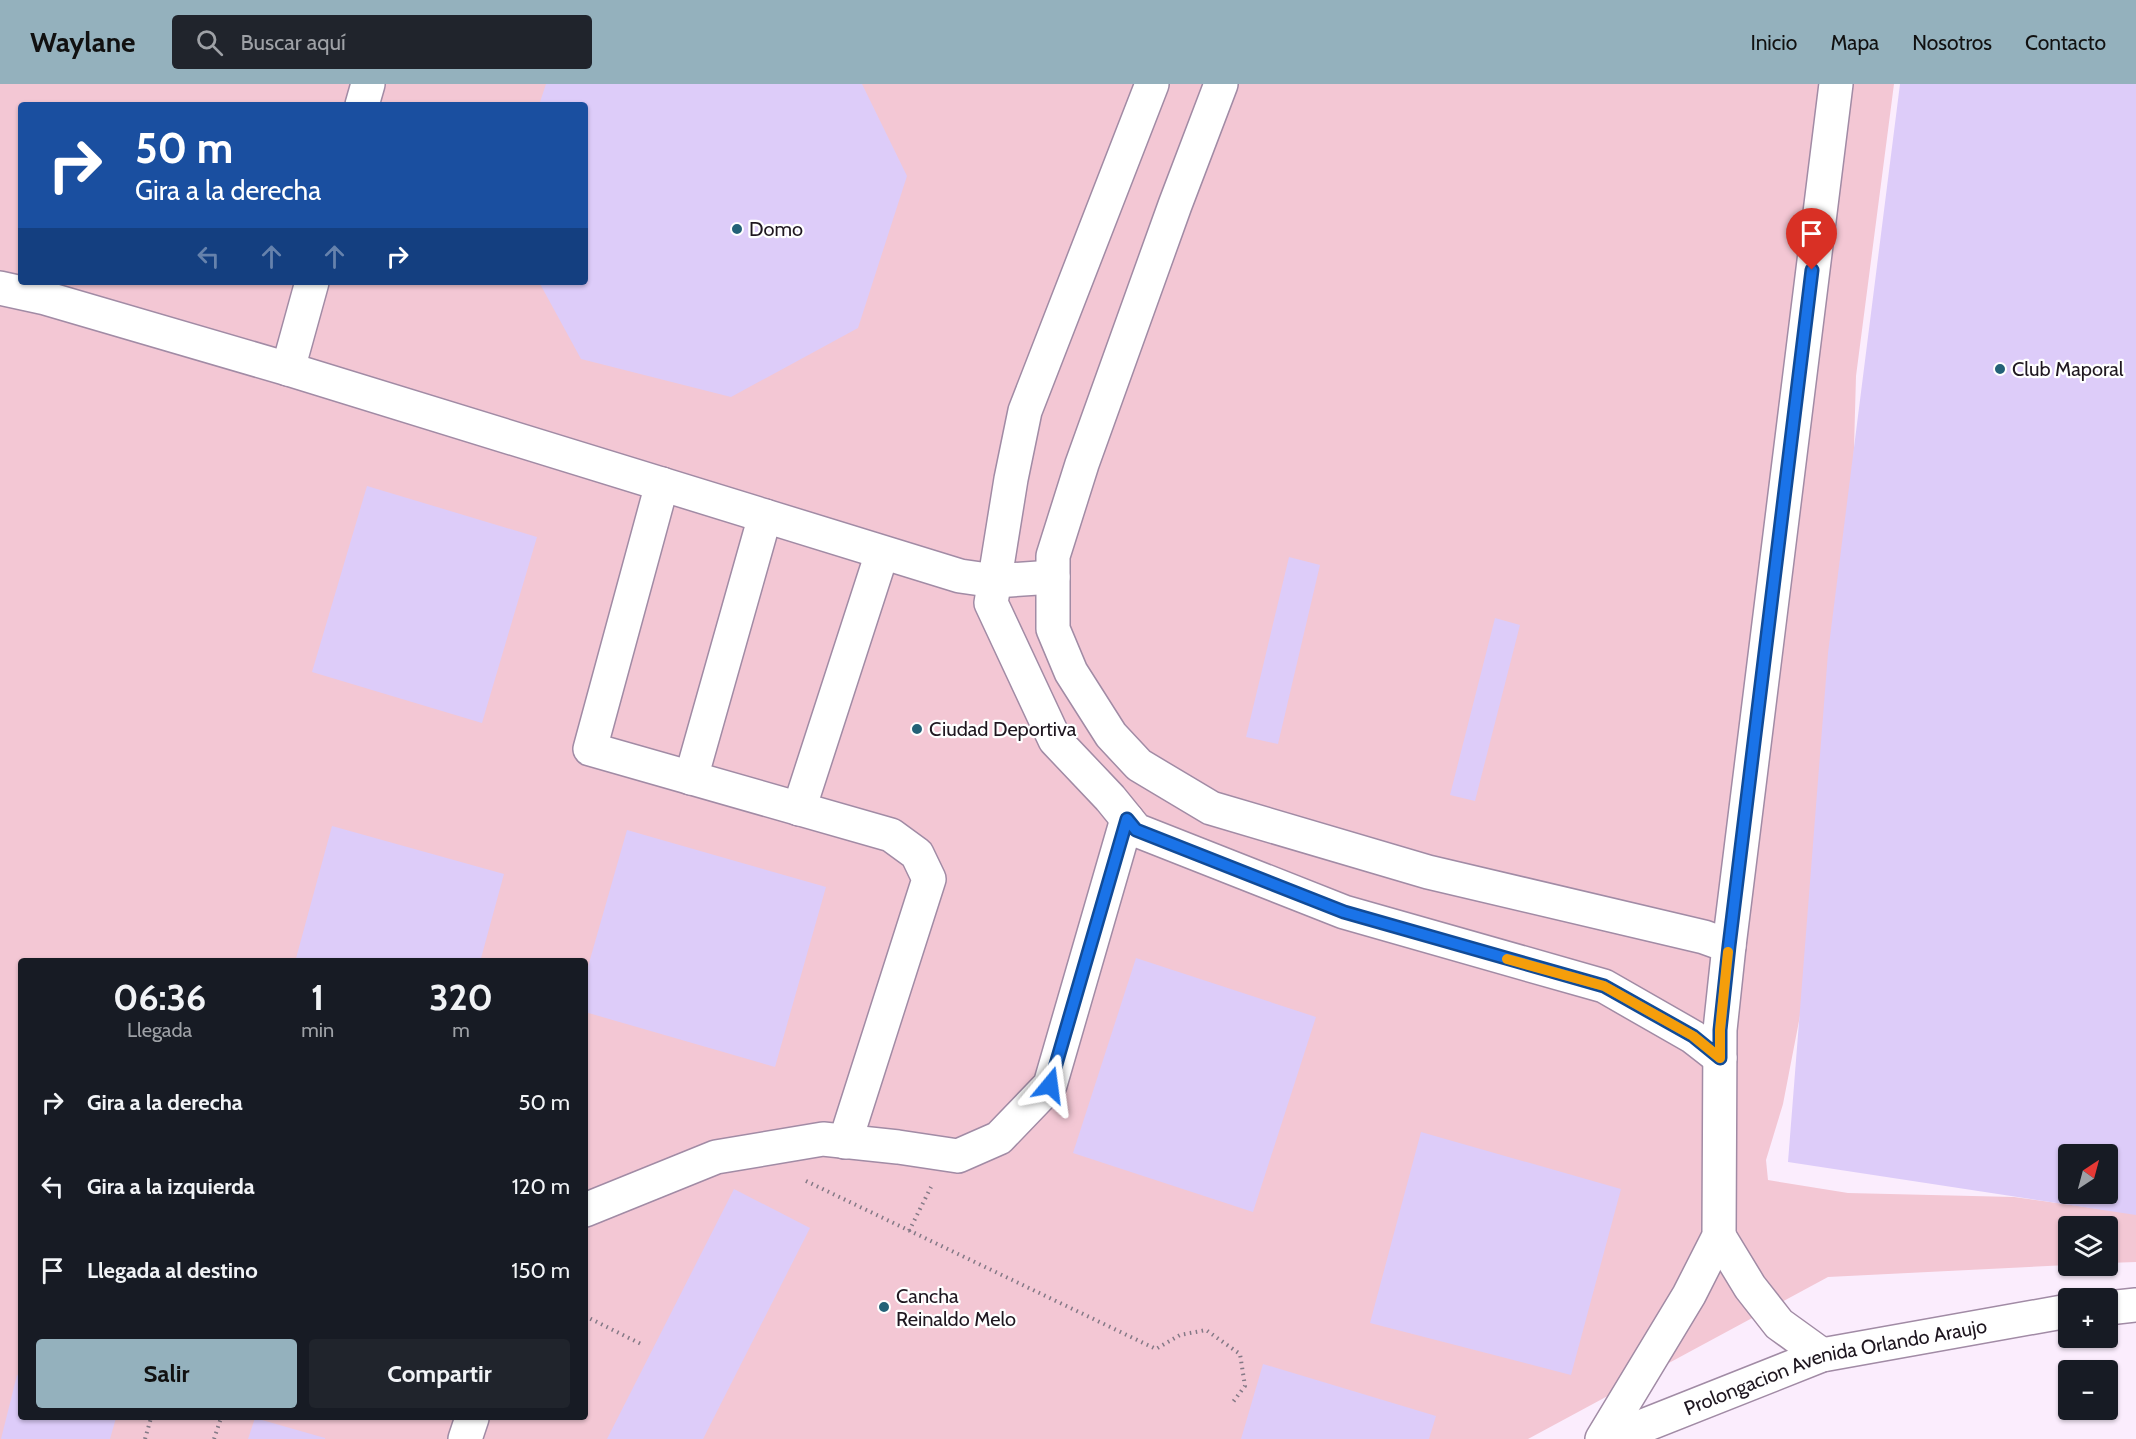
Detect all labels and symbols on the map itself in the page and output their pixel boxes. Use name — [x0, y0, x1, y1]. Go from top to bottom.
pin — [1786, 208, 1837, 270]
place label: Domo — [749, 217, 803, 241]
marker: Domo — [730, 222, 744, 236]
place label: Club Maporal — [2012, 357, 2124, 381]
marker: Club Maporal — [1993, 362, 2007, 376]
place label: Ciudad Deportiva — [929, 717, 1077, 741]
marker: Ciudad Deportiva — [910, 722, 924, 736]
position arrow — [1018, 1053, 1082, 1117]
north arrow — [2058, 1144, 2118, 1204]
place label: Cancha Reinaldo Melo — [896, 1284, 1016, 1331]
marker: Cancha Reinaldo Melo — [877, 1300, 891, 1314]
street label: Prolongacion Avenida Orlando Araujo — [1681, 1314, 1989, 1420]

